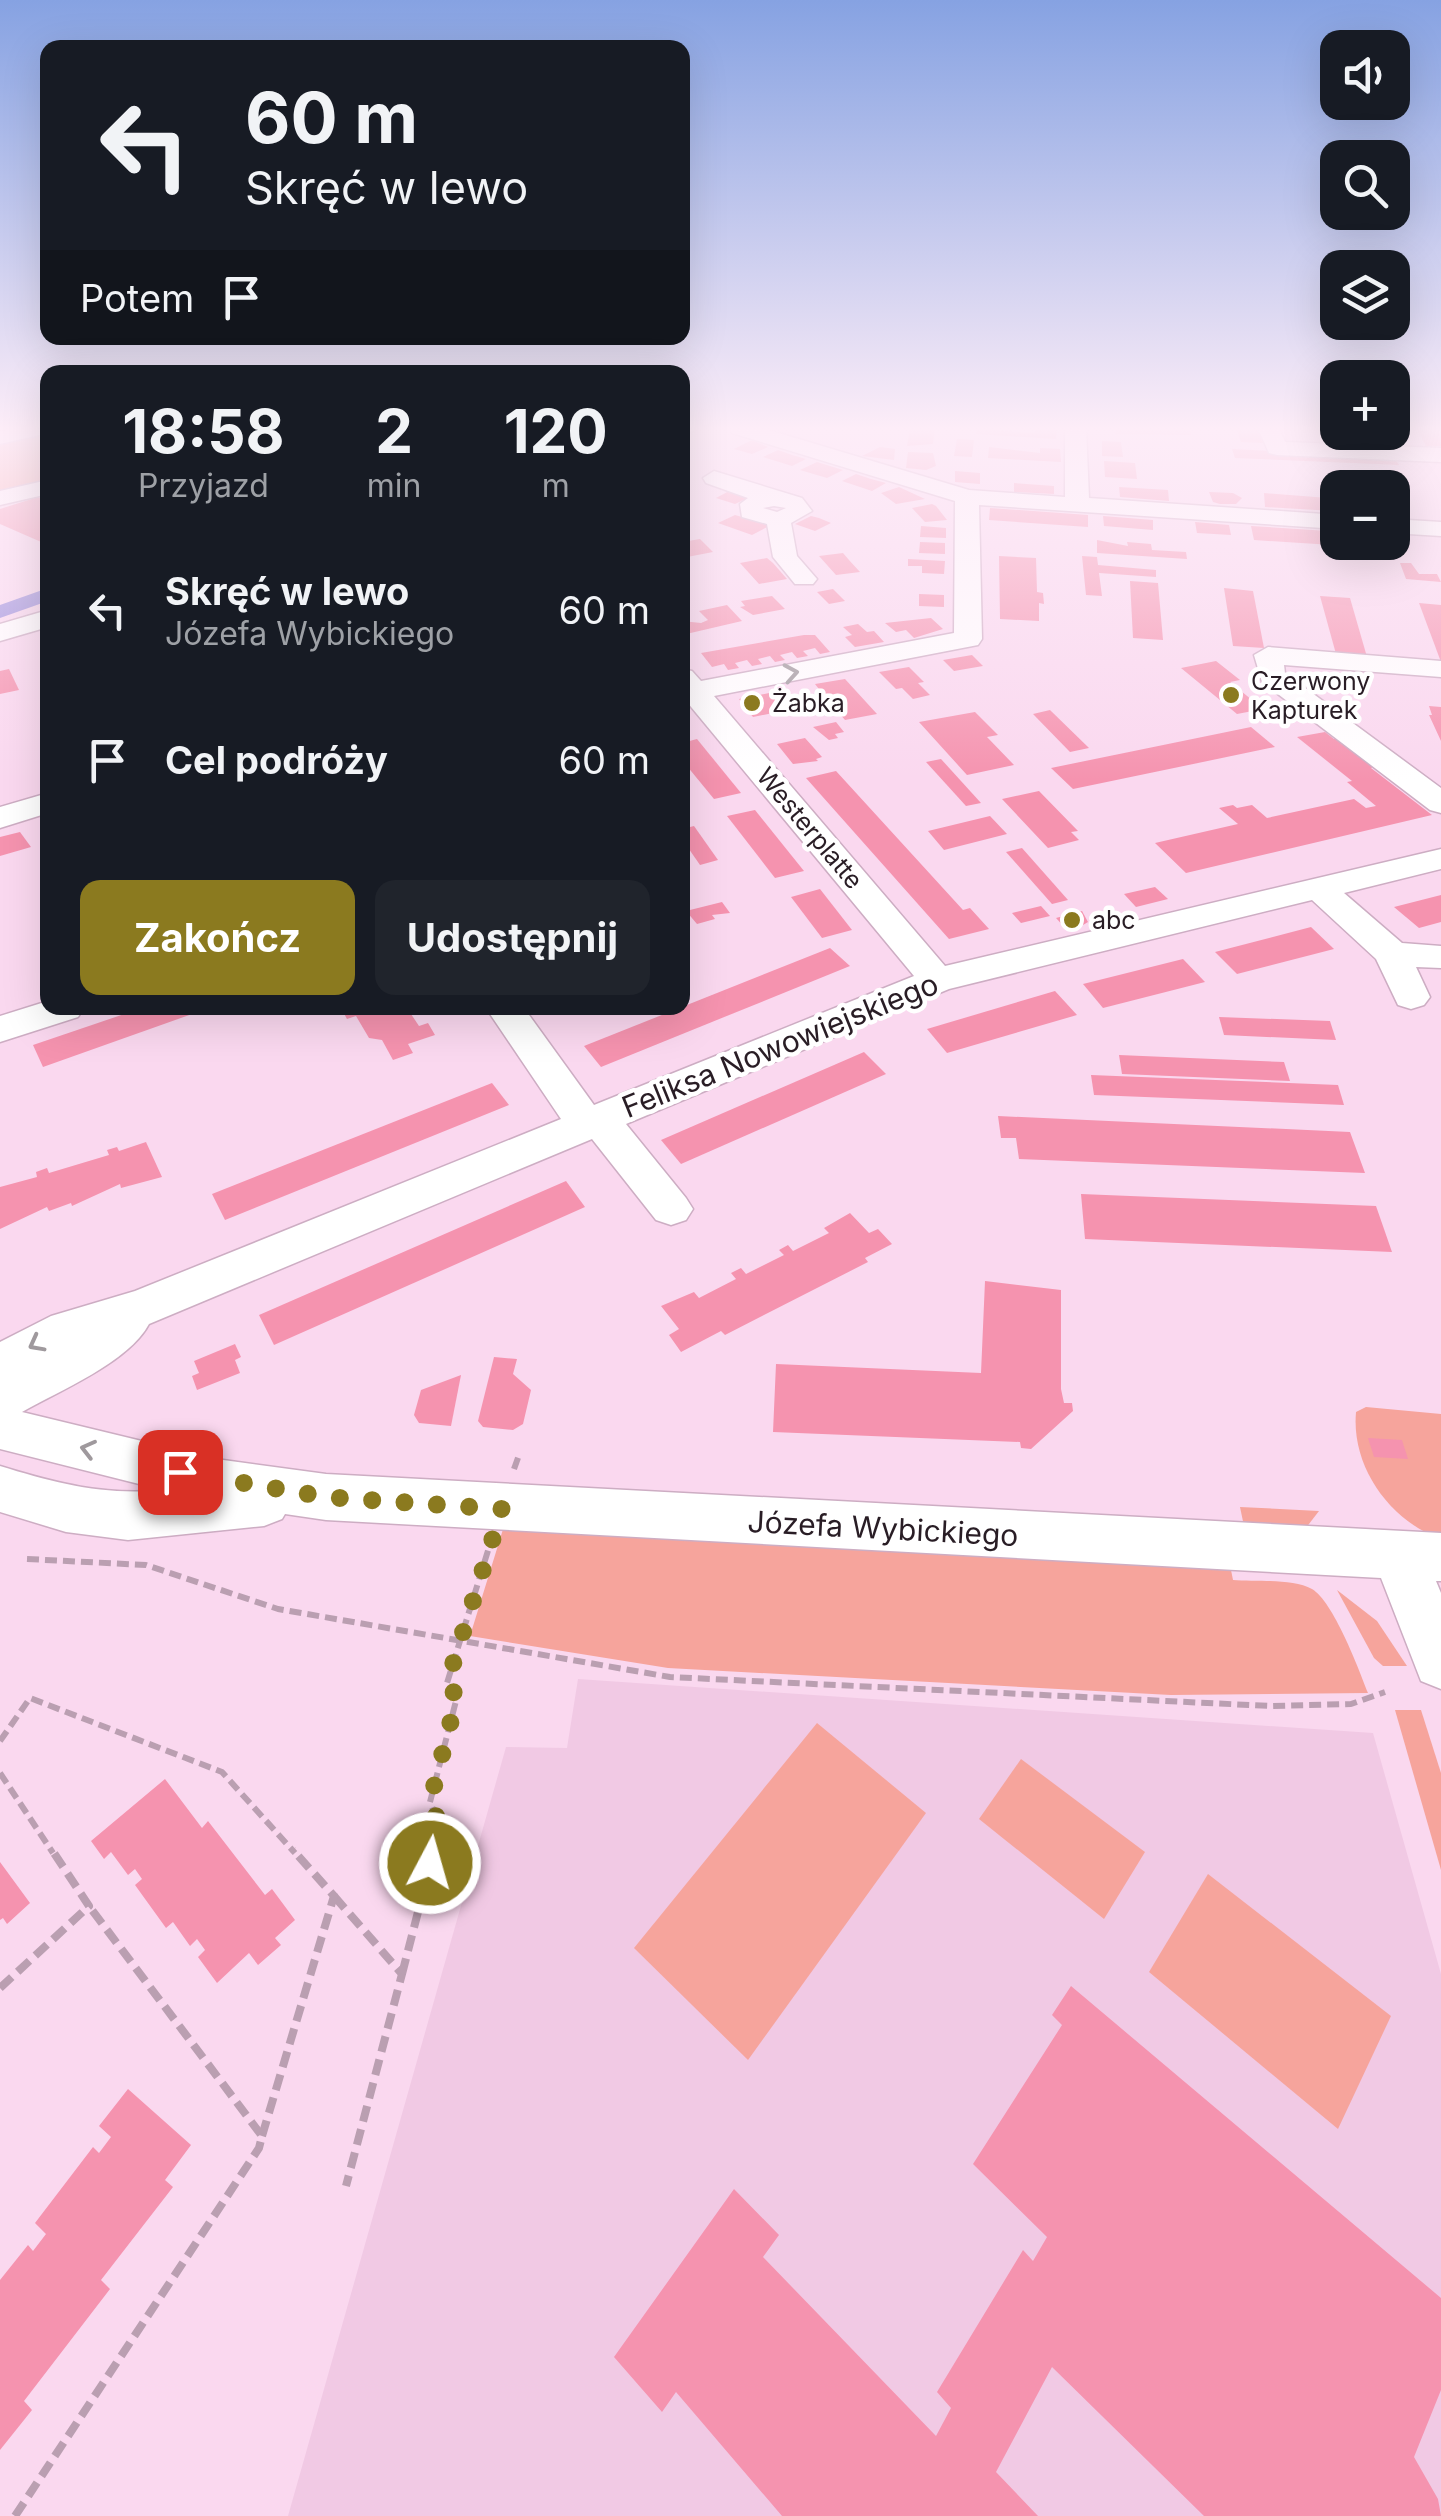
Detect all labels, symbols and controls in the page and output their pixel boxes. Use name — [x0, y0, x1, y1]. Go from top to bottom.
map controls — [1320, 30, 1410, 560]
button: sound — [1320, 30, 1410, 120]
text: 60 m — [245, 75, 418, 160]
icon: left — [80, 80, 210, 210]
button: search — [1320, 140, 1410, 230]
text: Skręć w lewo — [245, 160, 528, 215]
button: layers — [1320, 250, 1410, 340]
icon: arrive — [214, 270, 269, 325]
text: Potem — [80, 275, 194, 321]
button: + — [1320, 360, 1410, 450]
text: 18:58 — [122, 395, 285, 467]
text: 2 — [375, 395, 413, 467]
text: 120 — [504, 395, 608, 467]
text: Przyjazd — [138, 466, 269, 505]
text: min — [367, 466, 421, 505]
text: m — [542, 466, 570, 505]
button: − — [1320, 470, 1410, 560]
text: Skręć w lewo — [165, 568, 409, 614]
icon: left — [80, 583, 135, 638]
text: 60 m — [558, 587, 650, 633]
text: Józefa Wybickiego — [165, 614, 454, 653]
one-way arrow — [783, 663, 799, 684]
place label: Czerwony Kapturek — [1251, 666, 1370, 725]
marker: Czerwony Kapturek — [1220, 684, 1242, 706]
place label: Żabka — [772, 687, 845, 718]
marker: Żabka — [741, 692, 763, 714]
icon: arrive — [80, 733, 135, 788]
text: Cel podróży — [165, 737, 388, 783]
text: 60 m — [558, 737, 650, 783]
street label: Westerplatte — [751, 761, 869, 895]
button: Zakończ — [80, 880, 355, 995]
button: Udostępnij — [375, 880, 650, 995]
place label: abc — [1092, 905, 1136, 935]
marker: abc — [1061, 909, 1083, 931]
street label: Feliksa Nowowiejskiego — [617, 965, 943, 1125]
one-way arrow — [29, 1331, 47, 1351]
pin — [138, 1430, 223, 1515]
one-way arrow — [80, 1440, 97, 1461]
icon: arrive — [153, 1445, 208, 1500]
street label: Józefa Wybickiego — [747, 1503, 1019, 1553]
position arrow — [378, 1811, 482, 1915]

